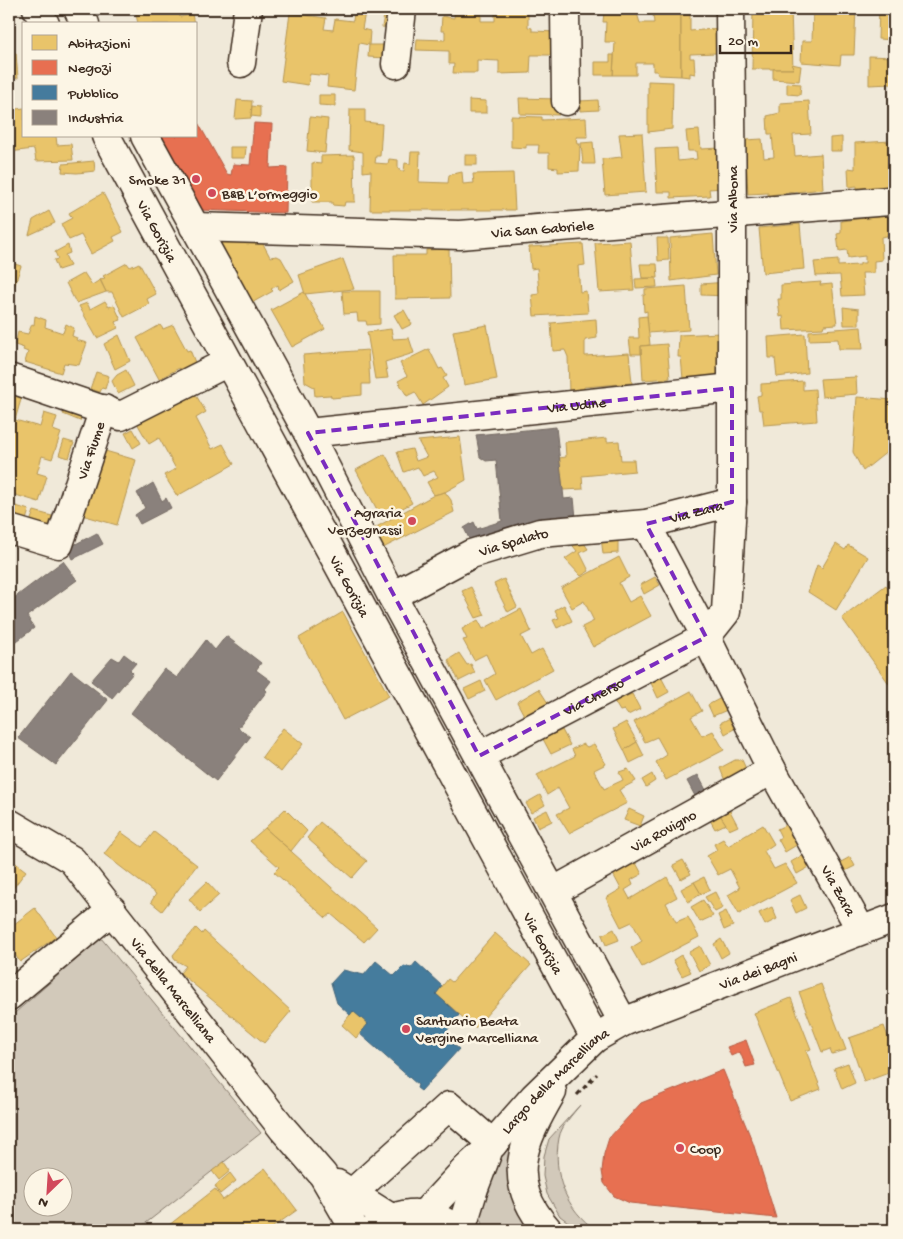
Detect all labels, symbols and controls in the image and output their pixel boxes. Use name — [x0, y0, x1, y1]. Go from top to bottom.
legend — [22, 22, 198, 138]
scale bar — [720, 22, 792, 54]
text: 20 m — [728, 33, 758, 51]
text: Abitazioni — [68, 36, 131, 54]
text: Negozi — [68, 60, 112, 78]
text: Pubblico — [67, 86, 119, 104]
text: Industria — [68, 110, 124, 128]
street label: Via Albona — [725, 165, 743, 233]
place label: Smoke 31 — [129, 172, 186, 190]
marker: Smoke 31 — [190, 173, 202, 185]
place label: B&B L’ormeggio — [221, 186, 318, 204]
marker: B&B L’ormeggio — [206, 187, 218, 199]
street label: Via Gorizia — [131, 197, 180, 266]
street label: Via San Gabriele — [490, 217, 595, 244]
street label: Via Udine — [545, 394, 607, 419]
street label: Via Fiume — [74, 419, 110, 483]
street label: Via Zara — [667, 497, 727, 529]
place label: Agraria Verzegnassi — [327, 505, 403, 540]
marker: Agraria Verzegnassi — [406, 515, 418, 527]
street label: Via Spalato — [476, 525, 549, 562]
street label: Via Gorizia — [324, 552, 373, 622]
street label: Via Cherso — [560, 674, 628, 722]
street label: Via Rovigno — [627, 807, 701, 858]
street label: Via Zara — [815, 862, 859, 920]
street label: Via Gorizia — [517, 909, 566, 979]
street label: Via della Marcelliana — [125, 934, 220, 1048]
street label: Via dei Bagni — [716, 949, 800, 995]
place label: Santuario Beata Vergine Marcelliana — [415, 1013, 539, 1048]
marker: Santuario Beata Vergine Marcelliana — [400, 1023, 412, 1035]
street label: Largo della Marcelliana — [499, 1025, 613, 1139]
place label: Coop — [690, 1141, 722, 1159]
marker: Coop — [674, 1142, 686, 1154]
north arrow — [22, 1166, 72, 1216]
text: N — [36, 1192, 51, 1211]

